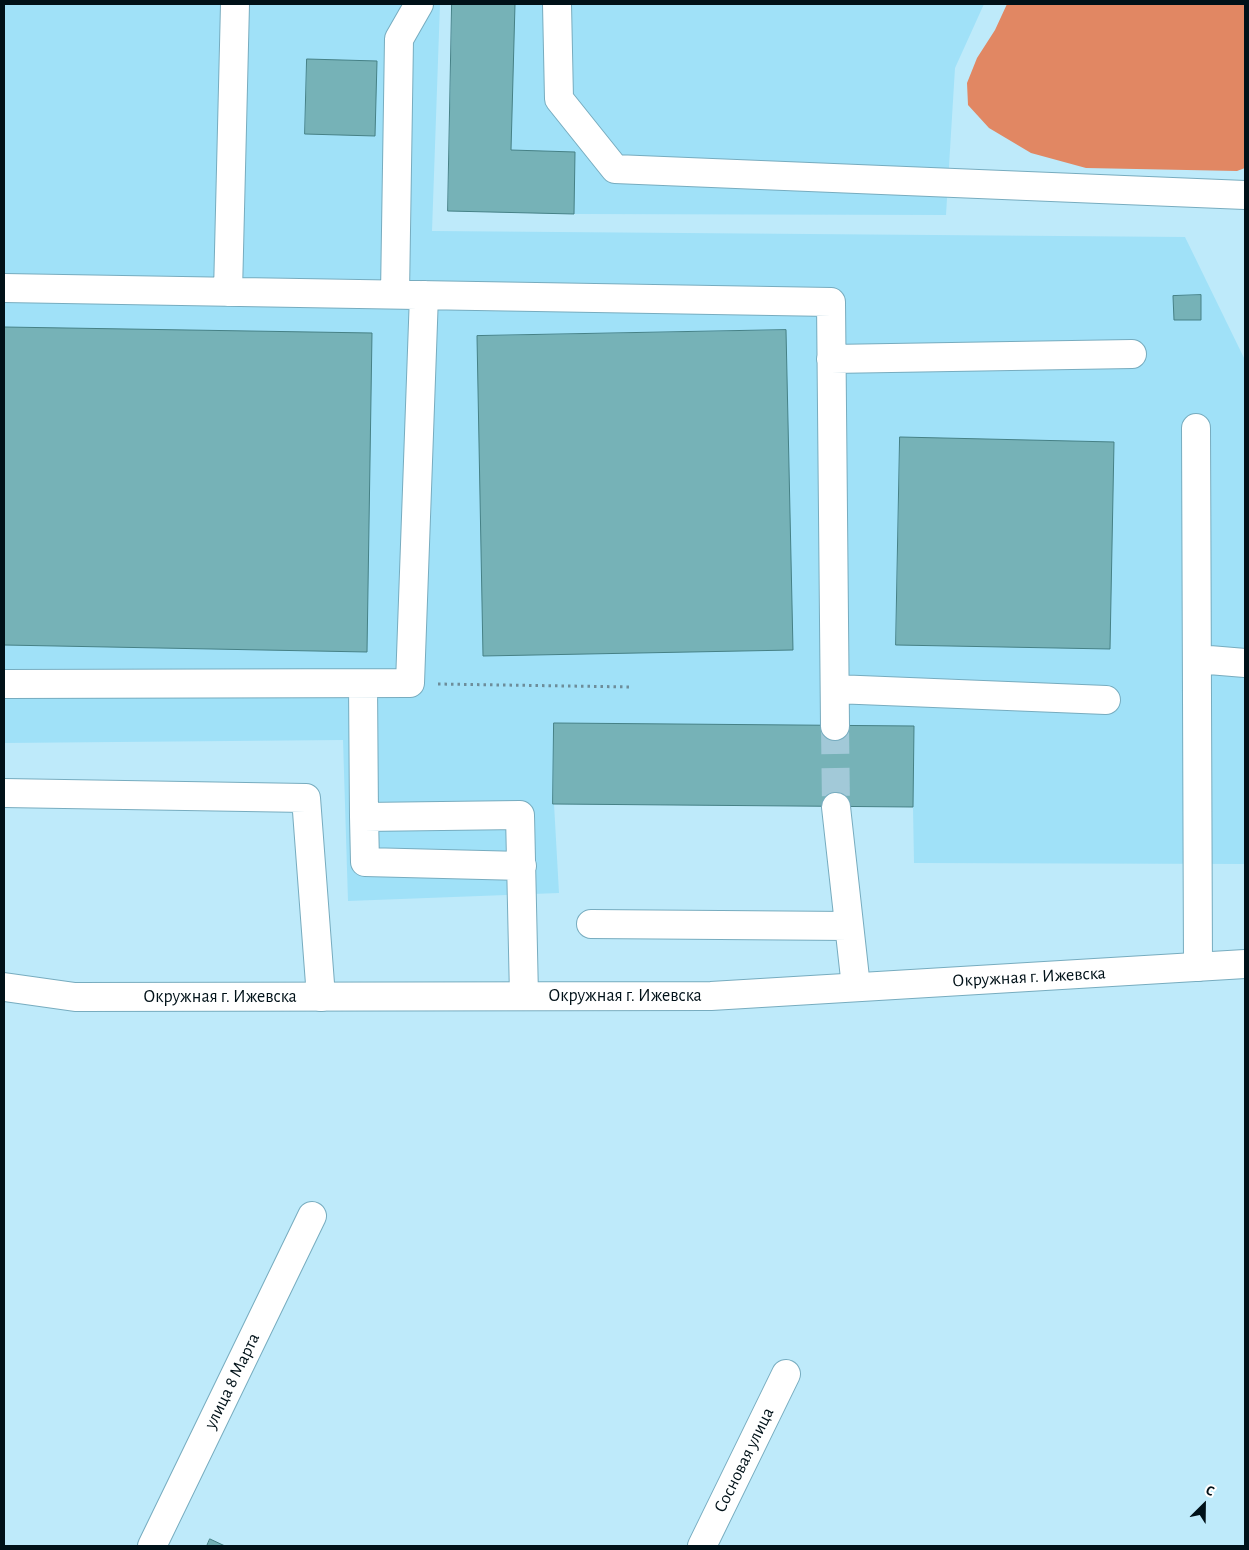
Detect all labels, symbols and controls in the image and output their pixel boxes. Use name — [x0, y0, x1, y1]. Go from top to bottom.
street label: Окружная г. Ижевска — [952, 962, 1106, 992]
street label: Окружная г. Ижевска — [548, 985, 702, 1007]
street label: Окружная г. Ижевска — [143, 986, 297, 1008]
street label: улица 8 Марта — [200, 1330, 264, 1432]
street label: Сосновая улица — [709, 1404, 779, 1516]
north arrow — [1179, 1480, 1229, 1530]
text: С — [1204, 1483, 1216, 1499]

